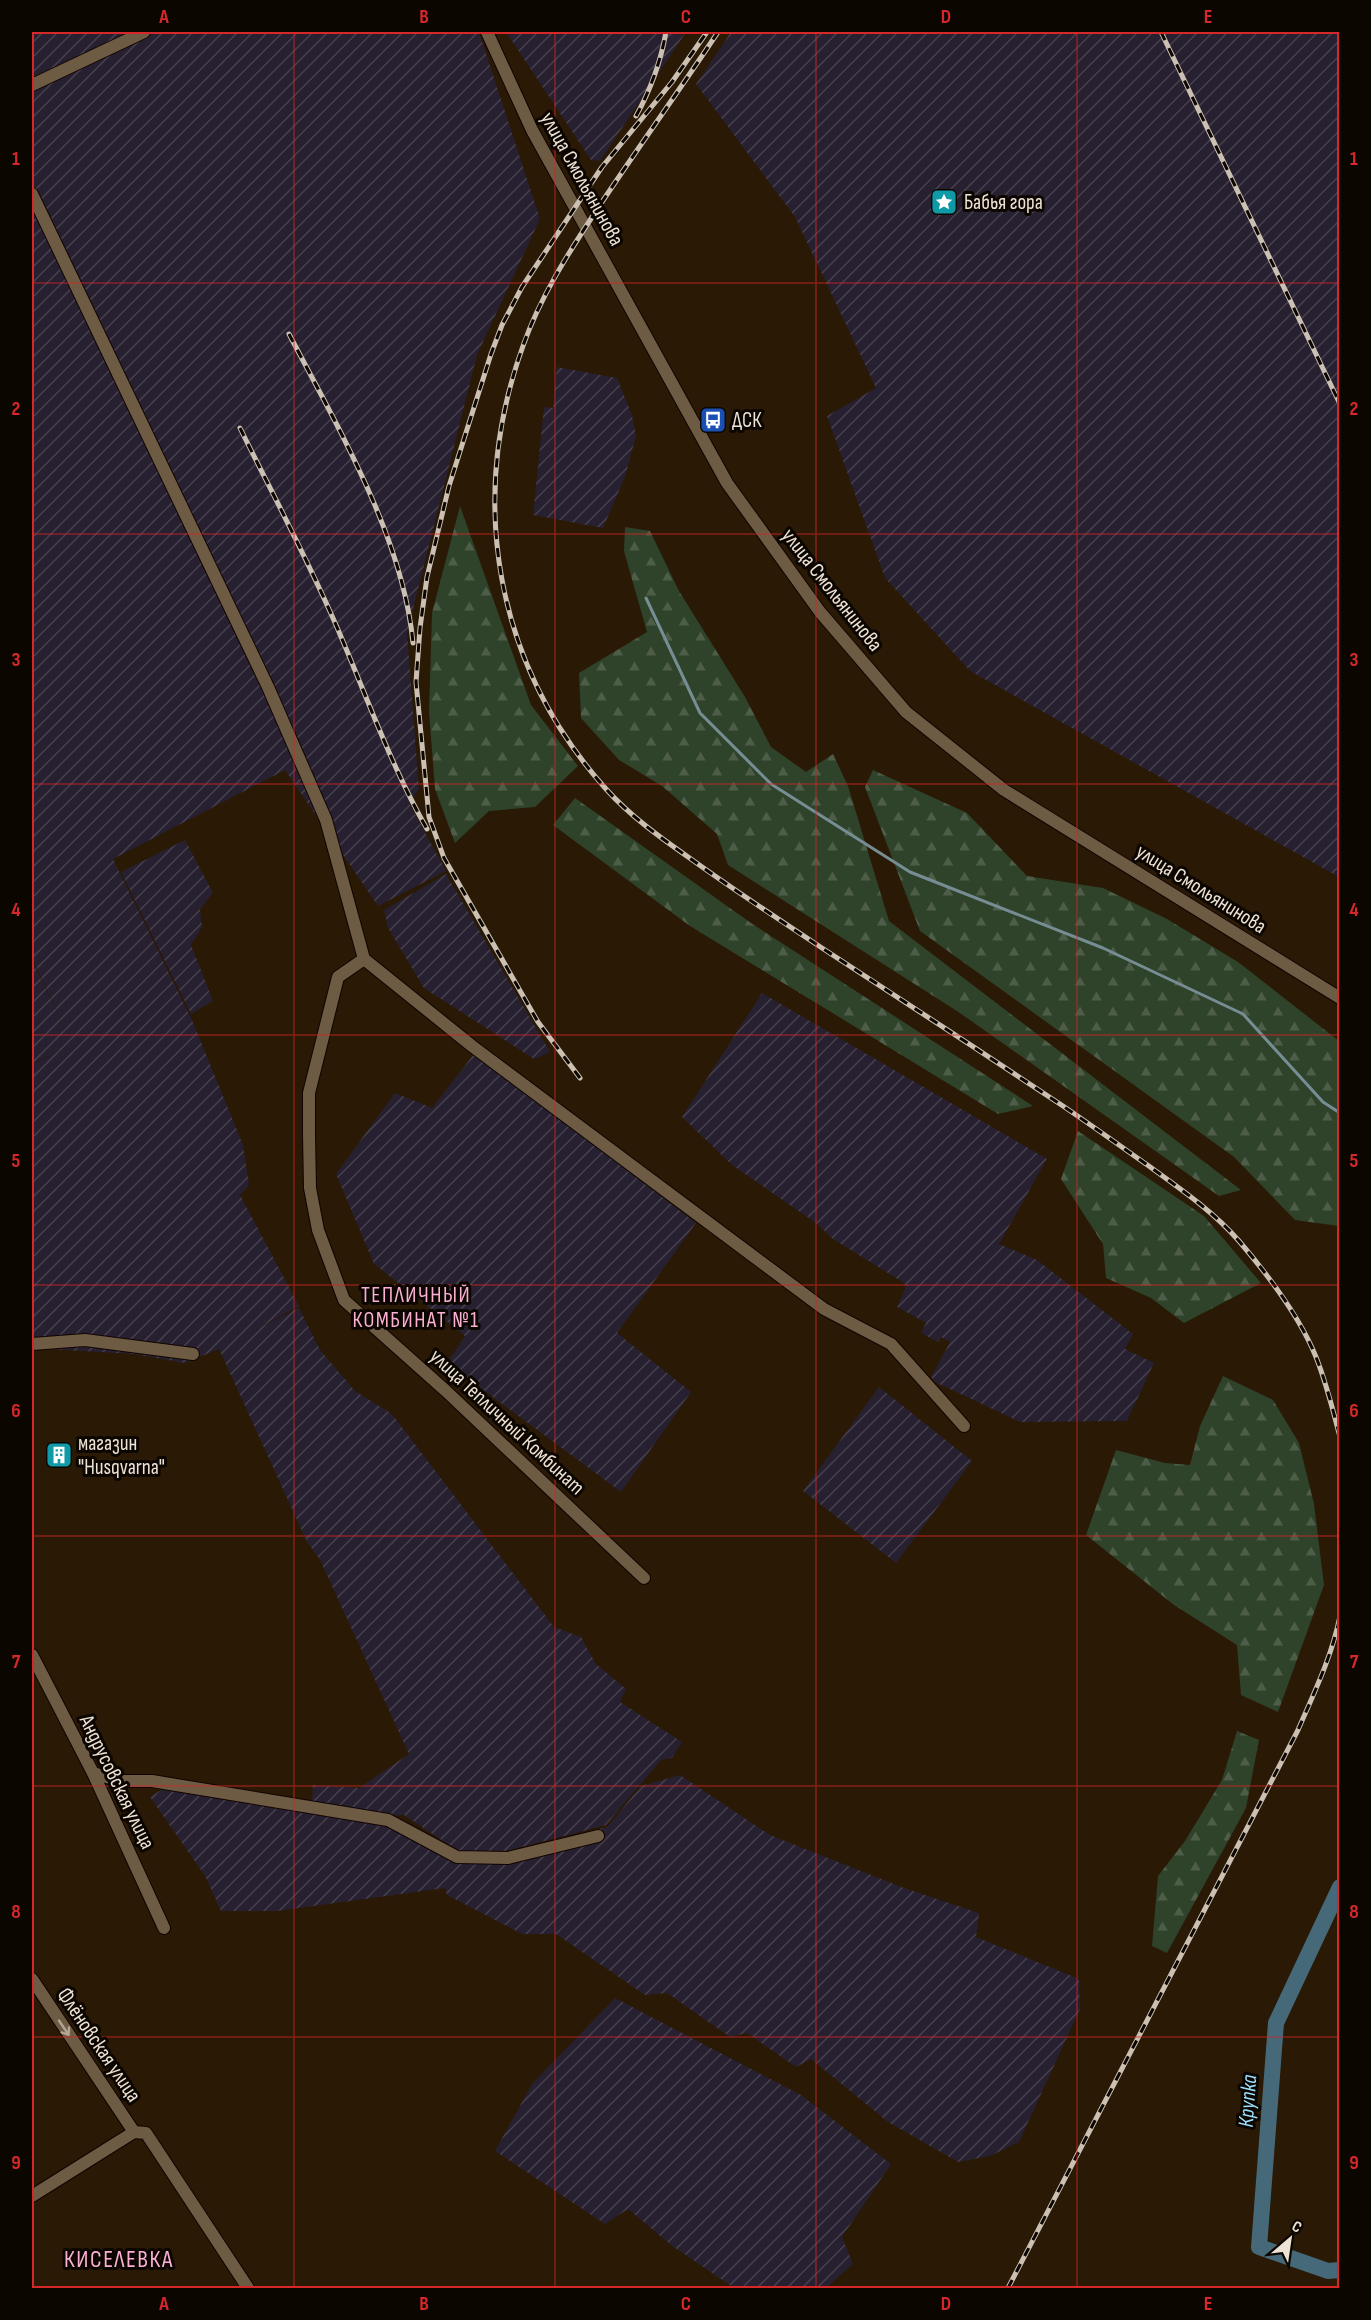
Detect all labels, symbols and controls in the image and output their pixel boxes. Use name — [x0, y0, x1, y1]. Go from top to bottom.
text: A — [158, 5, 169, 29]
text: B — [419, 5, 429, 29]
text: C — [681, 5, 691, 29]
text: D — [941, 5, 951, 29]
text: E — [1204, 5, 1212, 29]
street label: улица Смольянинова — [535, 108, 629, 250]
text: 1 — [12, 147, 20, 171]
text: 1 — [1350, 147, 1358, 171]
place icon: Бабья гора — [929, 187, 959, 217]
place label: Бабья гора — [964, 190, 1043, 215]
text: 2 — [12, 397, 20, 421]
text: 2 — [1350, 397, 1358, 421]
bus stop icon: ДСК — [698, 405, 728, 435]
place label: ДСК — [732, 408, 762, 433]
street label: улица Смольянинова — [776, 524, 888, 656]
text: 3 — [12, 648, 21, 672]
text: 3 — [1350, 648, 1359, 672]
street label: улица Смольянинова — [1131, 839, 1271, 939]
text: 4 — [11, 898, 21, 922]
text: 4 — [1349, 898, 1359, 922]
text: 5 — [12, 1149, 21, 1173]
text: 5 — [1350, 1149, 1359, 1173]
district label: ТЕПЛИЧНЫЙ КОМБИНАТ №1 — [352, 1282, 480, 1334]
street label: улица Тепличный Комбинат — [424, 1344, 590, 1500]
text: 6 — [11, 1399, 21, 1423]
text: 6 — [1349, 1399, 1359, 1423]
place label: магазин "Husqvarna" — [78, 1431, 165, 1480]
building icon: магазин "Husqvarna" — [44, 1440, 74, 1470]
text: 7 — [12, 1650, 21, 1674]
text: 7 — [1350, 1650, 1359, 1674]
street label: Андрусовская улица — [73, 1710, 160, 1853]
text: 8 — [11, 1900, 21, 1924]
text: 8 — [1349, 1900, 1359, 1924]
street label: Флёновская улица — [52, 1983, 146, 2107]
one-way arrow — [58, 2019, 70, 2036]
water label: Крупка — [1233, 2074, 1263, 2128]
text: 9 — [11, 2151, 21, 2175]
text: 9 — [1349, 2151, 1359, 2175]
north arrow — [1260, 2209, 1320, 2269]
text: С — [1288, 2217, 1305, 2237]
district label: КИСЕЛЕВКА — [64, 2245, 174, 2274]
text: A — [158, 2292, 169, 2316]
text: B — [419, 2292, 429, 2316]
text: C — [681, 2292, 691, 2316]
text: D — [941, 2292, 951, 2316]
text: E — [1204, 2292, 1212, 2316]

